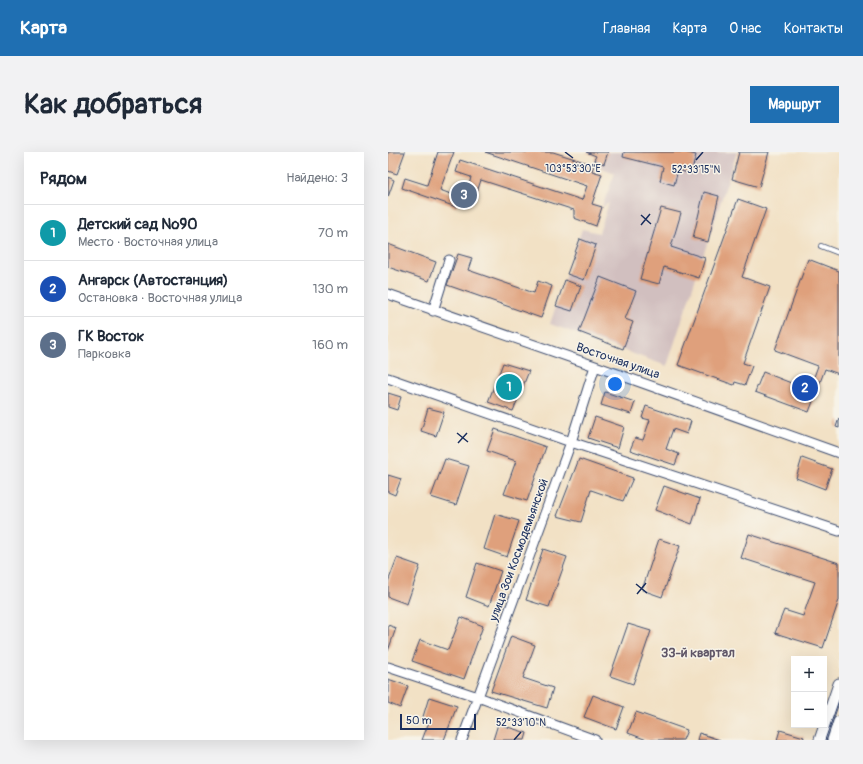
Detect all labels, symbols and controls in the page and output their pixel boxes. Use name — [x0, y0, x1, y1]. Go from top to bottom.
text: Карта — [20, 16, 67, 40]
text: Главная — [603, 20, 650, 37]
text: Карта — [672, 20, 707, 37]
text: О нас — [729, 20, 762, 37]
text: Контакты — [784, 20, 843, 37]
button: Маршрут — [750, 86, 839, 123]
text: Как добраться — [24, 87, 202, 122]
text: 103°53'30"E — [545, 163, 601, 175]
text: 52°33'15"N — [672, 164, 721, 176]
text: Рядом — [40, 168, 87, 189]
text: Найдено: 3 — [286, 170, 348, 186]
pin: 3 — [451, 180, 477, 210]
text: Детский сад №90 — [78, 215, 197, 234]
text: 1 — [50, 225, 56, 241]
text: 70 m — [318, 225, 348, 241]
text: Место · Восточная улица — [78, 234, 218, 250]
text: Ангарск (Автостанция) — [78, 271, 228, 290]
text: 2 — [49, 281, 57, 297]
text: 130 m — [312, 281, 348, 297]
text: Остановка · Восточная улица — [78, 290, 242, 306]
text: ГК Восток — [78, 327, 144, 346]
text: 3 — [49, 337, 57, 353]
text: 160 m — [312, 337, 348, 353]
street label: Восточная улица — [574, 340, 662, 382]
text: Парковка — [78, 346, 131, 362]
pin: 1 — [496, 372, 522, 402]
pin: 2 — [792, 373, 818, 403]
your location — [605, 374, 625, 394]
street label: улица Зои Космодемьянской — [486, 476, 552, 624]
district label: 33-й квартал — [661, 645, 735, 661]
map controls — [791, 656, 827, 728]
button: + — [791, 656, 827, 692]
button: − — [791, 692, 827, 728]
scale bar — [400, 712, 476, 731]
text: 50 m — [406, 714, 432, 727]
text: 52°33'10"N — [496, 717, 546, 729]

